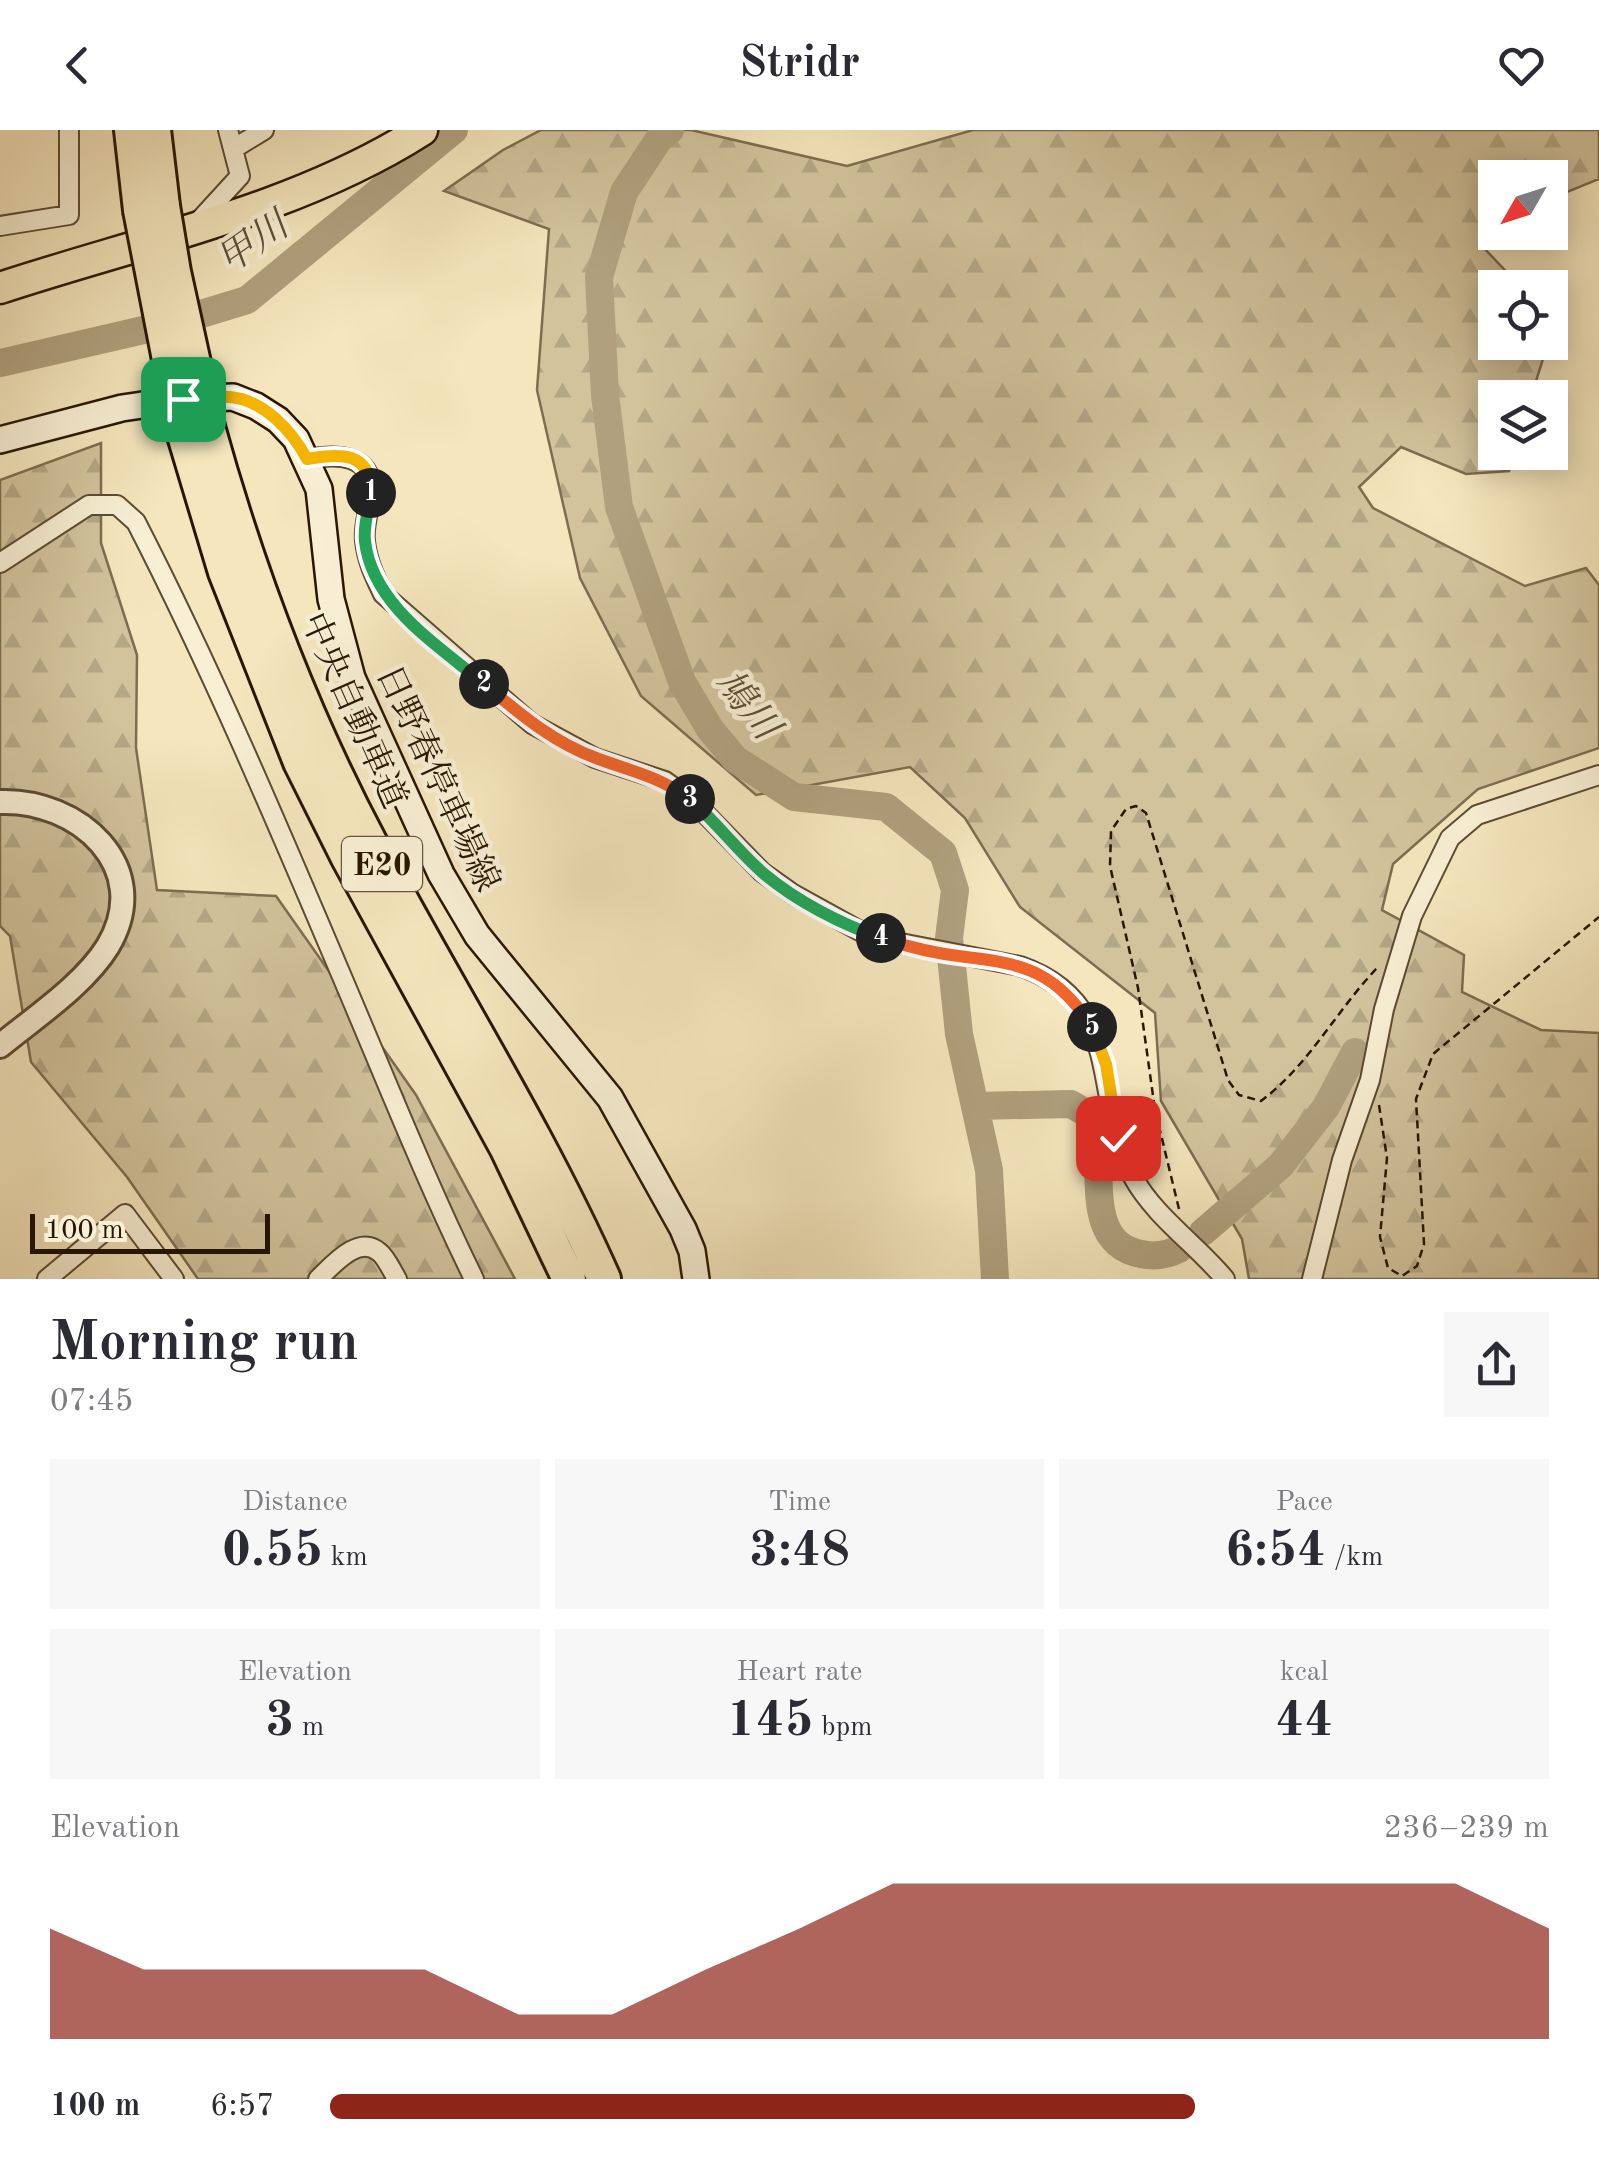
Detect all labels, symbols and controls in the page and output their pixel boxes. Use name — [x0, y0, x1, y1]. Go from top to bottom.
icon: back — [50, 38, 105, 93]
icon: heart — [1494, 38, 1549, 93]
text: Stridr — [739, 42, 860, 87]
north arrow — [1478, 160, 1568, 250]
map controls — [1478, 160, 1568, 470]
water label: 甲川 — [211, 203, 299, 282]
button: locate — [1478, 270, 1568, 360]
pin — [141, 357, 226, 442]
icon: arrive — [156, 372, 211, 427]
button: layers — [1478, 380, 1568, 470]
pin: 1 — [346, 468, 396, 518]
text: 1 — [363, 479, 379, 507]
street label: 中央自動車道 — [294, 607, 414, 814]
street label: 日野春停車場線 — [369, 659, 507, 897]
pin: 2 — [459, 659, 509, 709]
water label: 鳩川 — [707, 663, 789, 750]
text: 2 — [476, 670, 492, 698]
pin: 3 — [665, 774, 715, 824]
text: 3 — [682, 785, 698, 813]
road number: E20 — [342, 837, 422, 891]
pin: 4 — [856, 913, 906, 963]
text: 4 — [873, 924, 889, 952]
pin: 5 — [1067, 1002, 1117, 1052]
text: 5 — [1084, 1013, 1100, 1041]
pin — [1076, 1096, 1161, 1181]
icon: check — [1091, 1111, 1146, 1166]
scale bar — [30, 1209, 270, 1254]
text: 100 m — [45, 1217, 124, 1245]
button: share — [1444, 1312, 1549, 1417]
text: Morning run — [50, 1317, 359, 1372]
text: 07:45 — [50, 1386, 133, 1418]
text: Distance — [242, 1489, 348, 1517]
text: Time — [768, 1489, 831, 1517]
text: Pace — [1276, 1489, 1333, 1517]
text: 0.55 — [222, 1527, 323, 1577]
text: 3:48 — [749, 1527, 850, 1577]
text: 6:54 — [1225, 1527, 1326, 1577]
text: km — [323, 1544, 368, 1572]
text: /km — [1326, 1544, 1383, 1572]
text: Elevation — [238, 1659, 352, 1687]
text: Heart rate — [737, 1659, 862, 1687]
text: kcal — [1280, 1659, 1328, 1687]
text: 3 — [265, 1697, 294, 1747]
text: 145 — [727, 1697, 814, 1747]
text: 44 — [1275, 1697, 1333, 1747]
text: m — [294, 1714, 324, 1742]
text: bpm — [814, 1714, 872, 1742]
text: Elevation — [50, 1813, 180, 1845]
text: 236–239 m — [1383, 1813, 1549, 1845]
text: 100 m — [50, 2091, 140, 2123]
text: 6:57 — [210, 2091, 275, 2123]

